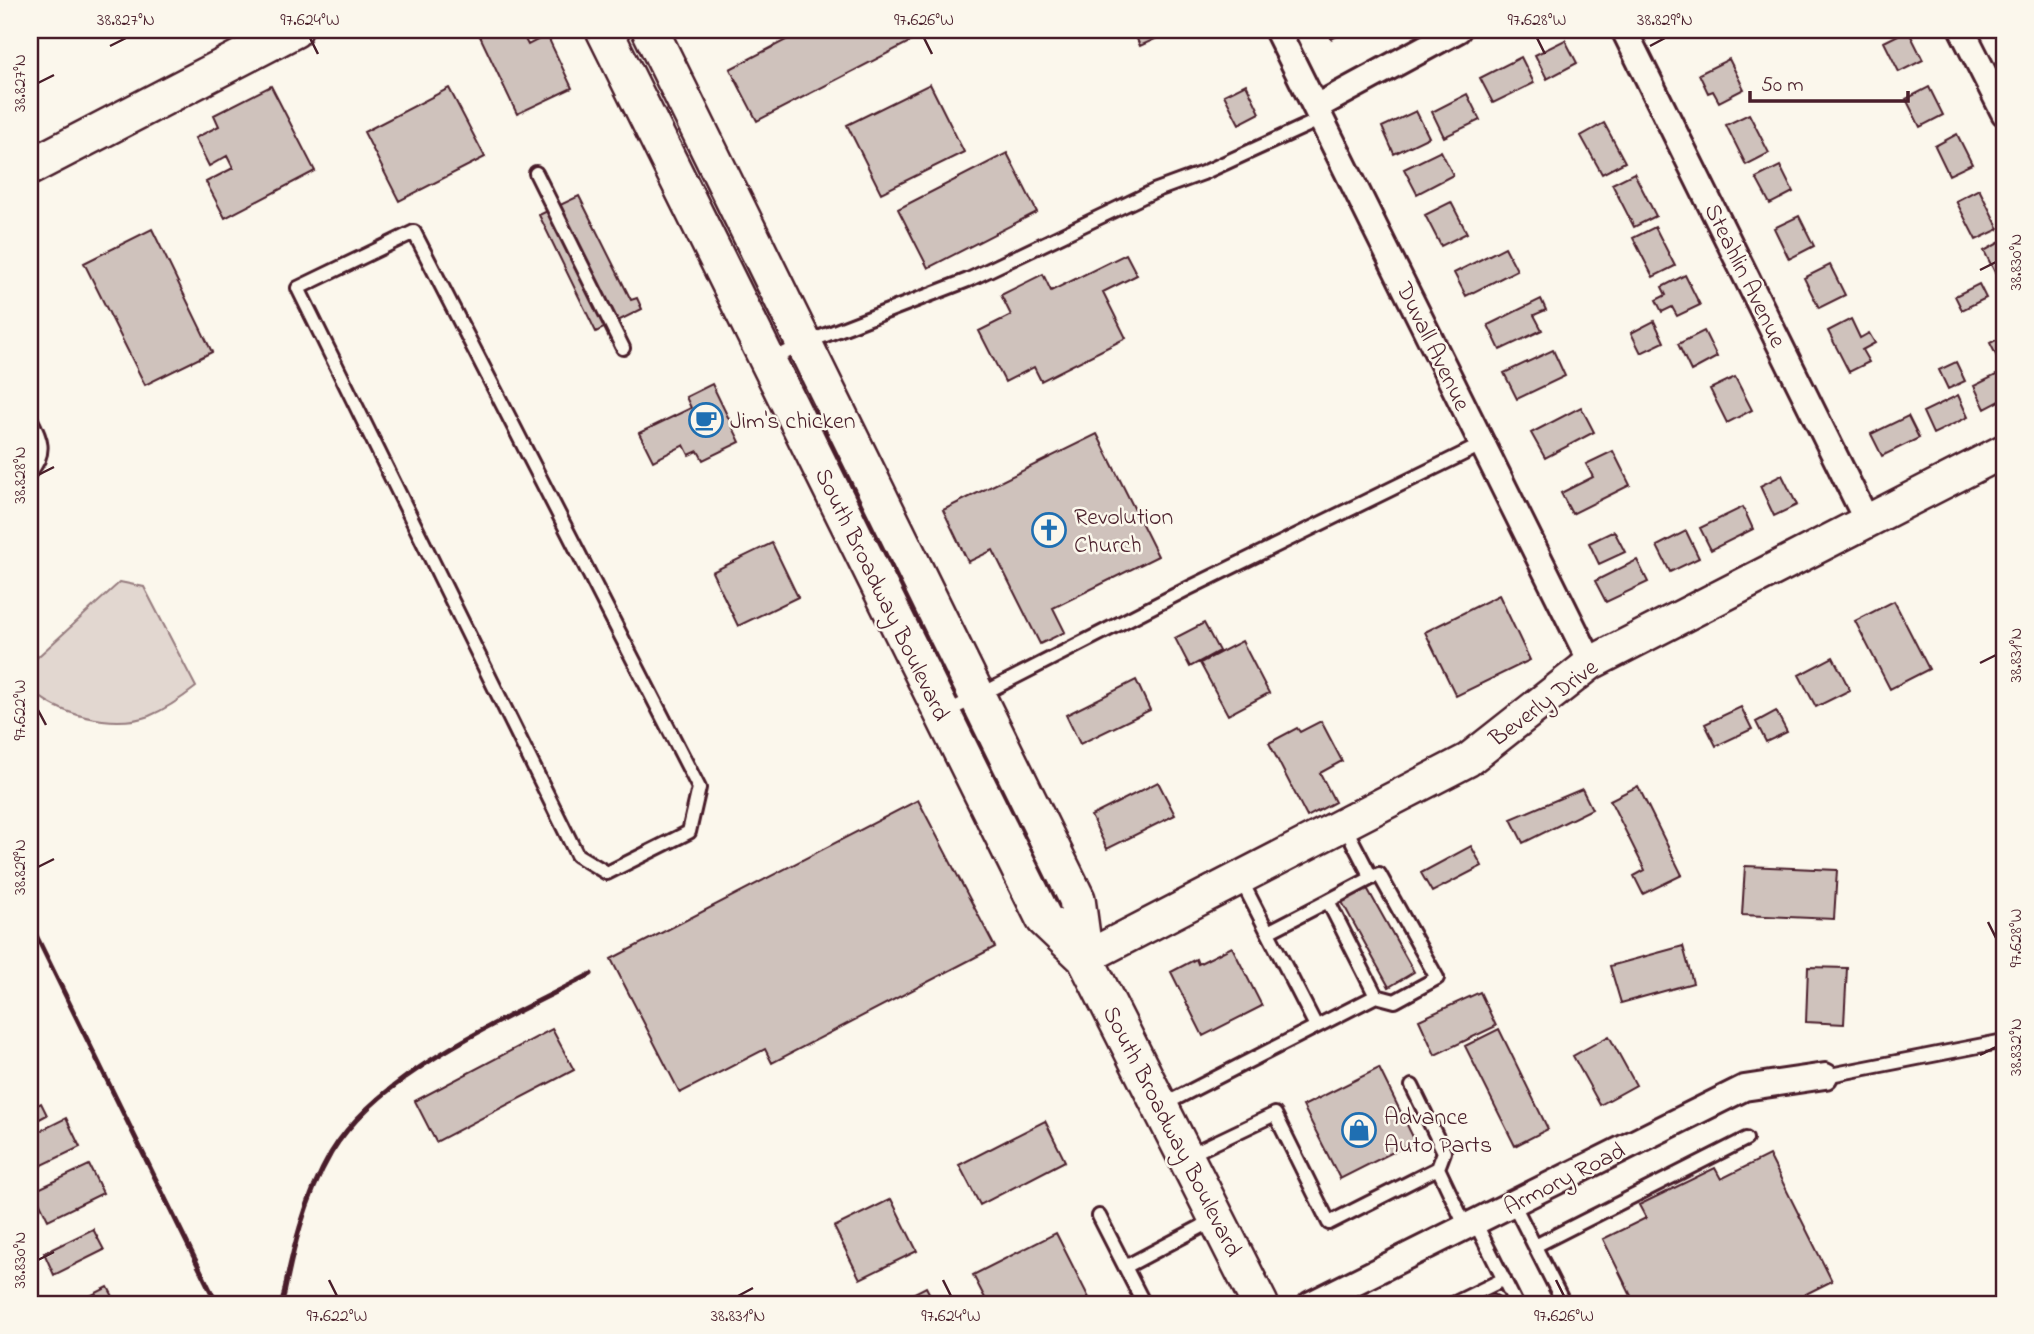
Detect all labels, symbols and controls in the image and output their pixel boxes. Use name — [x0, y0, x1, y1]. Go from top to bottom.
text: 38.827°N — [97, 8, 155, 34]
text: 97.624°W — [280, 8, 340, 34]
text: 97.626°W — [894, 8, 954, 34]
text: 97.628°W — [1508, 8, 1566, 34]
text: 38.829°N — [1637, 8, 1693, 34]
text: 38.827°N — [8, 54, 34, 112]
scale bar — [1750, 60, 1908, 104]
text: 50 m — [1761, 71, 1804, 101]
street label: Steahlin Avenue — [1694, 198, 1794, 354]
text: 38.830°N — [2004, 234, 2030, 290]
street label: Duvall Avenue — [1385, 276, 1478, 418]
cafe icon: Jim's chicken — [687, 401, 725, 439]
place label: Jim's chicken — [730, 405, 856, 440]
text: 38.828°N — [8, 446, 34, 504]
street label: South Broadway Boulevard — [803, 463, 958, 729]
place label: Revolution Church — [1074, 501, 1173, 564]
church icon: Revolution Church — [1030, 511, 1068, 549]
text: 38.831°N — [2004, 628, 2030, 682]
street label: Beverly Drive — [1482, 651, 1607, 758]
text: 97.622°W — [8, 679, 34, 741]
text: 38.829°N — [8, 839, 34, 895]
text: 97.628°W — [2004, 909, 2030, 967]
street label: South Broadway Boulevard — [1091, 1000, 1250, 1265]
text: 38.832°N — [2004, 1018, 2030, 1076]
place label: Advance Auto Parts — [1384, 1101, 1492, 1164]
shop icon: Advance Auto Parts — [1340, 1111, 1378, 1149]
street label: Armory Road — [1498, 1134, 1633, 1227]
text: 38.830°N — [8, 1232, 34, 1288]
text: 97.622°W — [306, 1304, 368, 1330]
text: 38.831°N — [711, 1304, 765, 1330]
text: 97.624°W — [921, 1304, 981, 1330]
text: 97.626°W — [1534, 1304, 1594, 1330]

